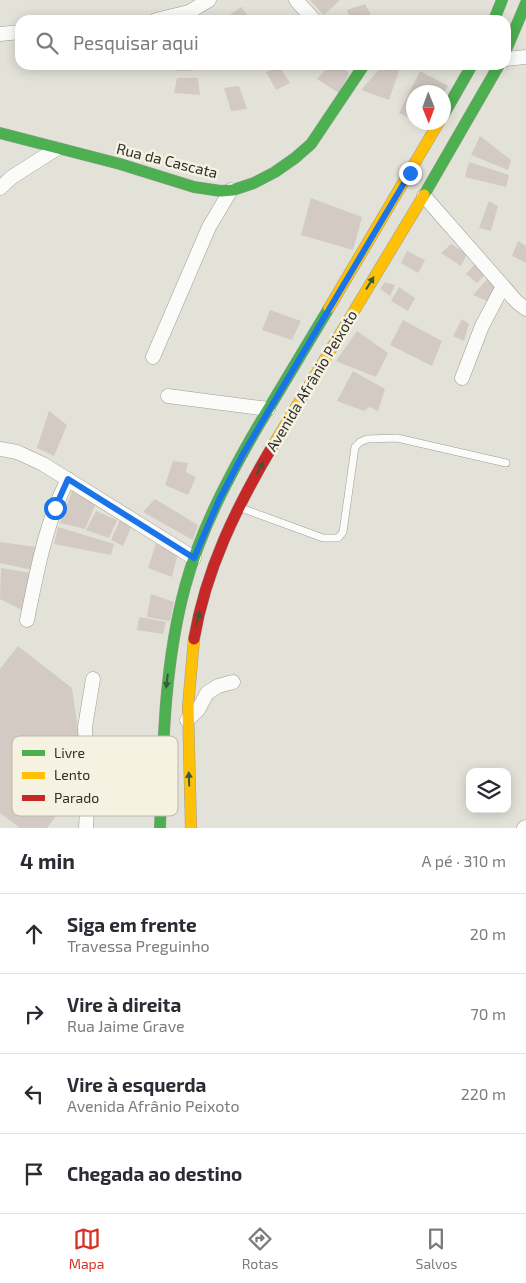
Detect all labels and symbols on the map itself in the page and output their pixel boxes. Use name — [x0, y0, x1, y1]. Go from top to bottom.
north arrow — [406, 85, 451, 130]
street label: Rua da Cascata — [115, 139, 220, 181]
route end — [399, 162, 422, 185]
one-way arrow — [365, 277, 374, 290]
street label: Avenida Afrânio Peixoto — [262, 307, 360, 454]
one-way arrow — [255, 461, 264, 475]
route start — [44, 497, 67, 520]
one-way arrow — [195, 609, 203, 625]
one-way arrow — [163, 673, 171, 689]
legend — [12, 736, 178, 816]
text: Livre — [54, 744, 85, 761]
text: Lento — [54, 766, 90, 783]
one-way arrow — [185, 771, 193, 787]
text: Parado — [54, 789, 99, 806]

